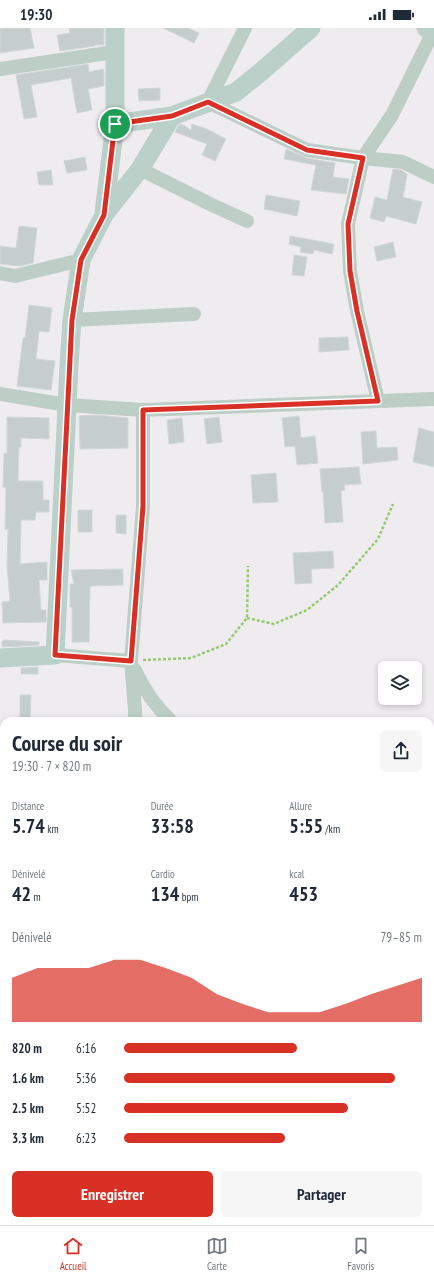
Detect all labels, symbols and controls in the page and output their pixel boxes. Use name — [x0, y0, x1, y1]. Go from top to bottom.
text: 19:30 — [20, 5, 52, 24]
pin — [98, 107, 132, 141]
icon: arrive — [104, 113, 126, 135]
map controls — [378, 661, 422, 705]
button: layers — [378, 661, 422, 705]
text: Course du soir — [12, 729, 122, 757]
button: share — [380, 730, 422, 772]
text: 19:30 · 7 × 820 m — [12, 758, 91, 775]
text: Distance — [12, 799, 44, 813]
text: Durée — [151, 799, 173, 813]
text: Allure — [289, 799, 312, 813]
text: 5.74 — [12, 813, 45, 839]
text: 33:58 — [151, 813, 194, 839]
text: 5:55 — [289, 813, 323, 839]
text: km — [45, 822, 59, 836]
text: /km — [323, 822, 340, 836]
text: Dénivelé — [12, 867, 45, 881]
text: Cardio — [151, 867, 175, 881]
text: kcal — [289, 867, 304, 881]
text: 42 — [12, 881, 31, 907]
text: 134 — [151, 881, 179, 907]
text: 453 — [289, 881, 318, 907]
text: m — [31, 890, 41, 904]
text: bpm — [179, 890, 198, 904]
text: Dénivelé — [12, 929, 52, 946]
text: 79–85 m — [380, 929, 422, 946]
text: 820 m — [12, 1040, 42, 1057]
text: 6:16 — [76, 1040, 96, 1057]
text: 1.6 km — [12, 1070, 44, 1087]
text: 5:36 — [76, 1070, 96, 1087]
text: 2.5 km — [12, 1100, 44, 1117]
text: 5:52 — [76, 1100, 96, 1117]
text: 3.3 km — [12, 1130, 44, 1147]
text: 6:23 — [76, 1130, 96, 1147]
button: Enregistrer — [12, 1171, 213, 1217]
button: Partager — [221, 1171, 422, 1217]
tab: Accueil — [60, 1235, 87, 1273]
tab: Carte — [206, 1235, 228, 1273]
tab: Favoris — [347, 1235, 374, 1273]

